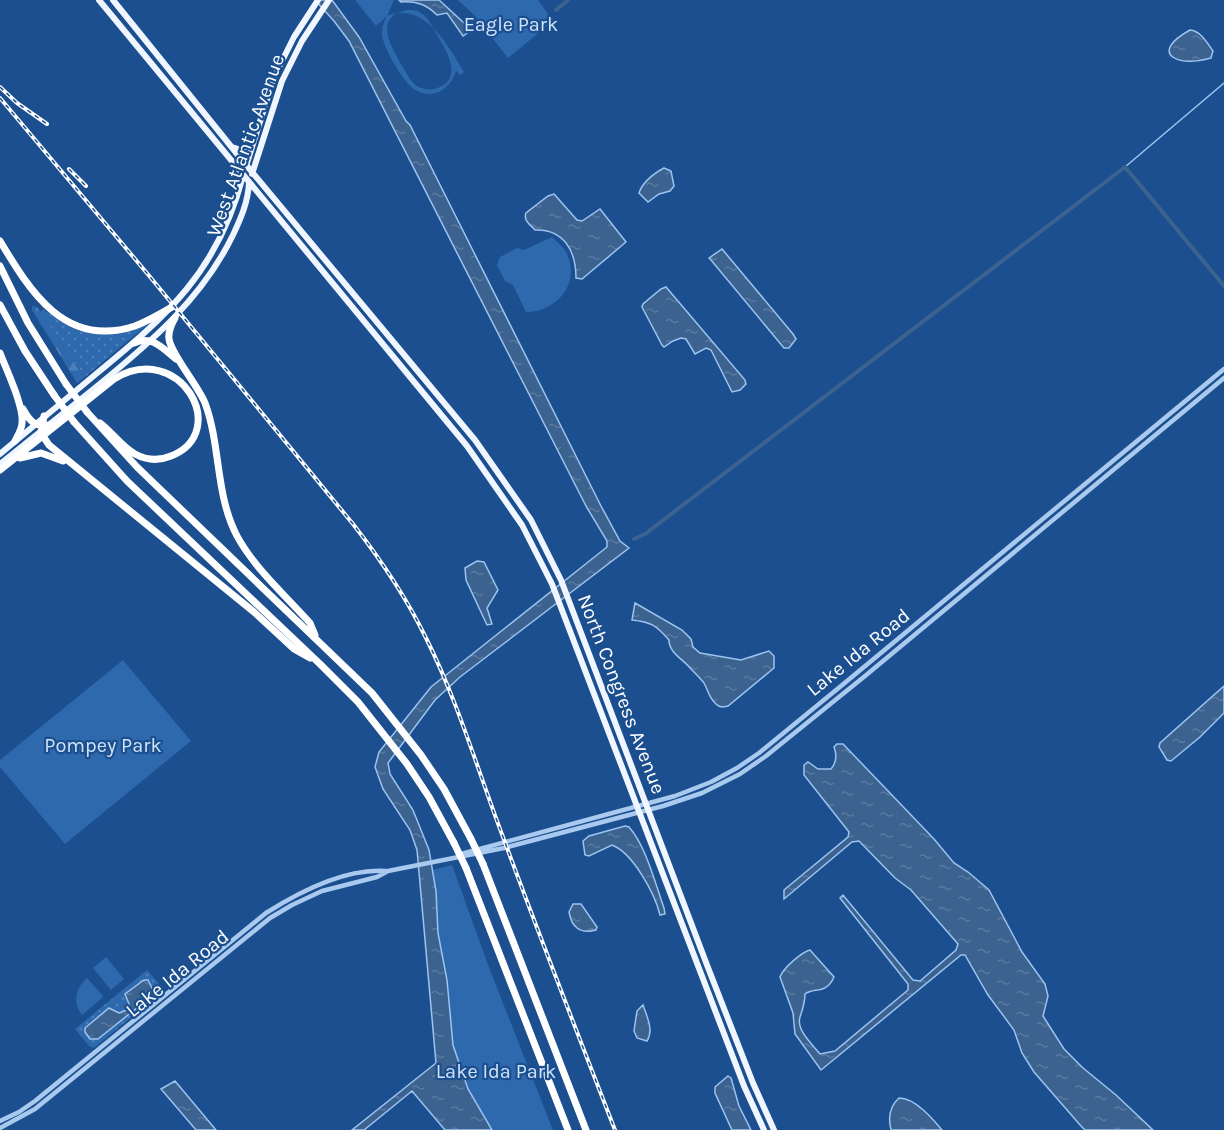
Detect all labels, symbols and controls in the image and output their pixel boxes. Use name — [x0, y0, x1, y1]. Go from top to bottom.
park label: Eagle Park — [464, 13, 558, 36]
street label: West Atlantic Avenue — [202, 51, 289, 239]
street label: North Congress Avenue — [573, 591, 670, 797]
street label: Lake Ida Road — [802, 604, 914, 701]
park label: Pompey Park — [44, 734, 162, 757]
street label: Lake Ida Road — [121, 925, 233, 1022]
park label: Lake Ida Park — [436, 1060, 556, 1083]

